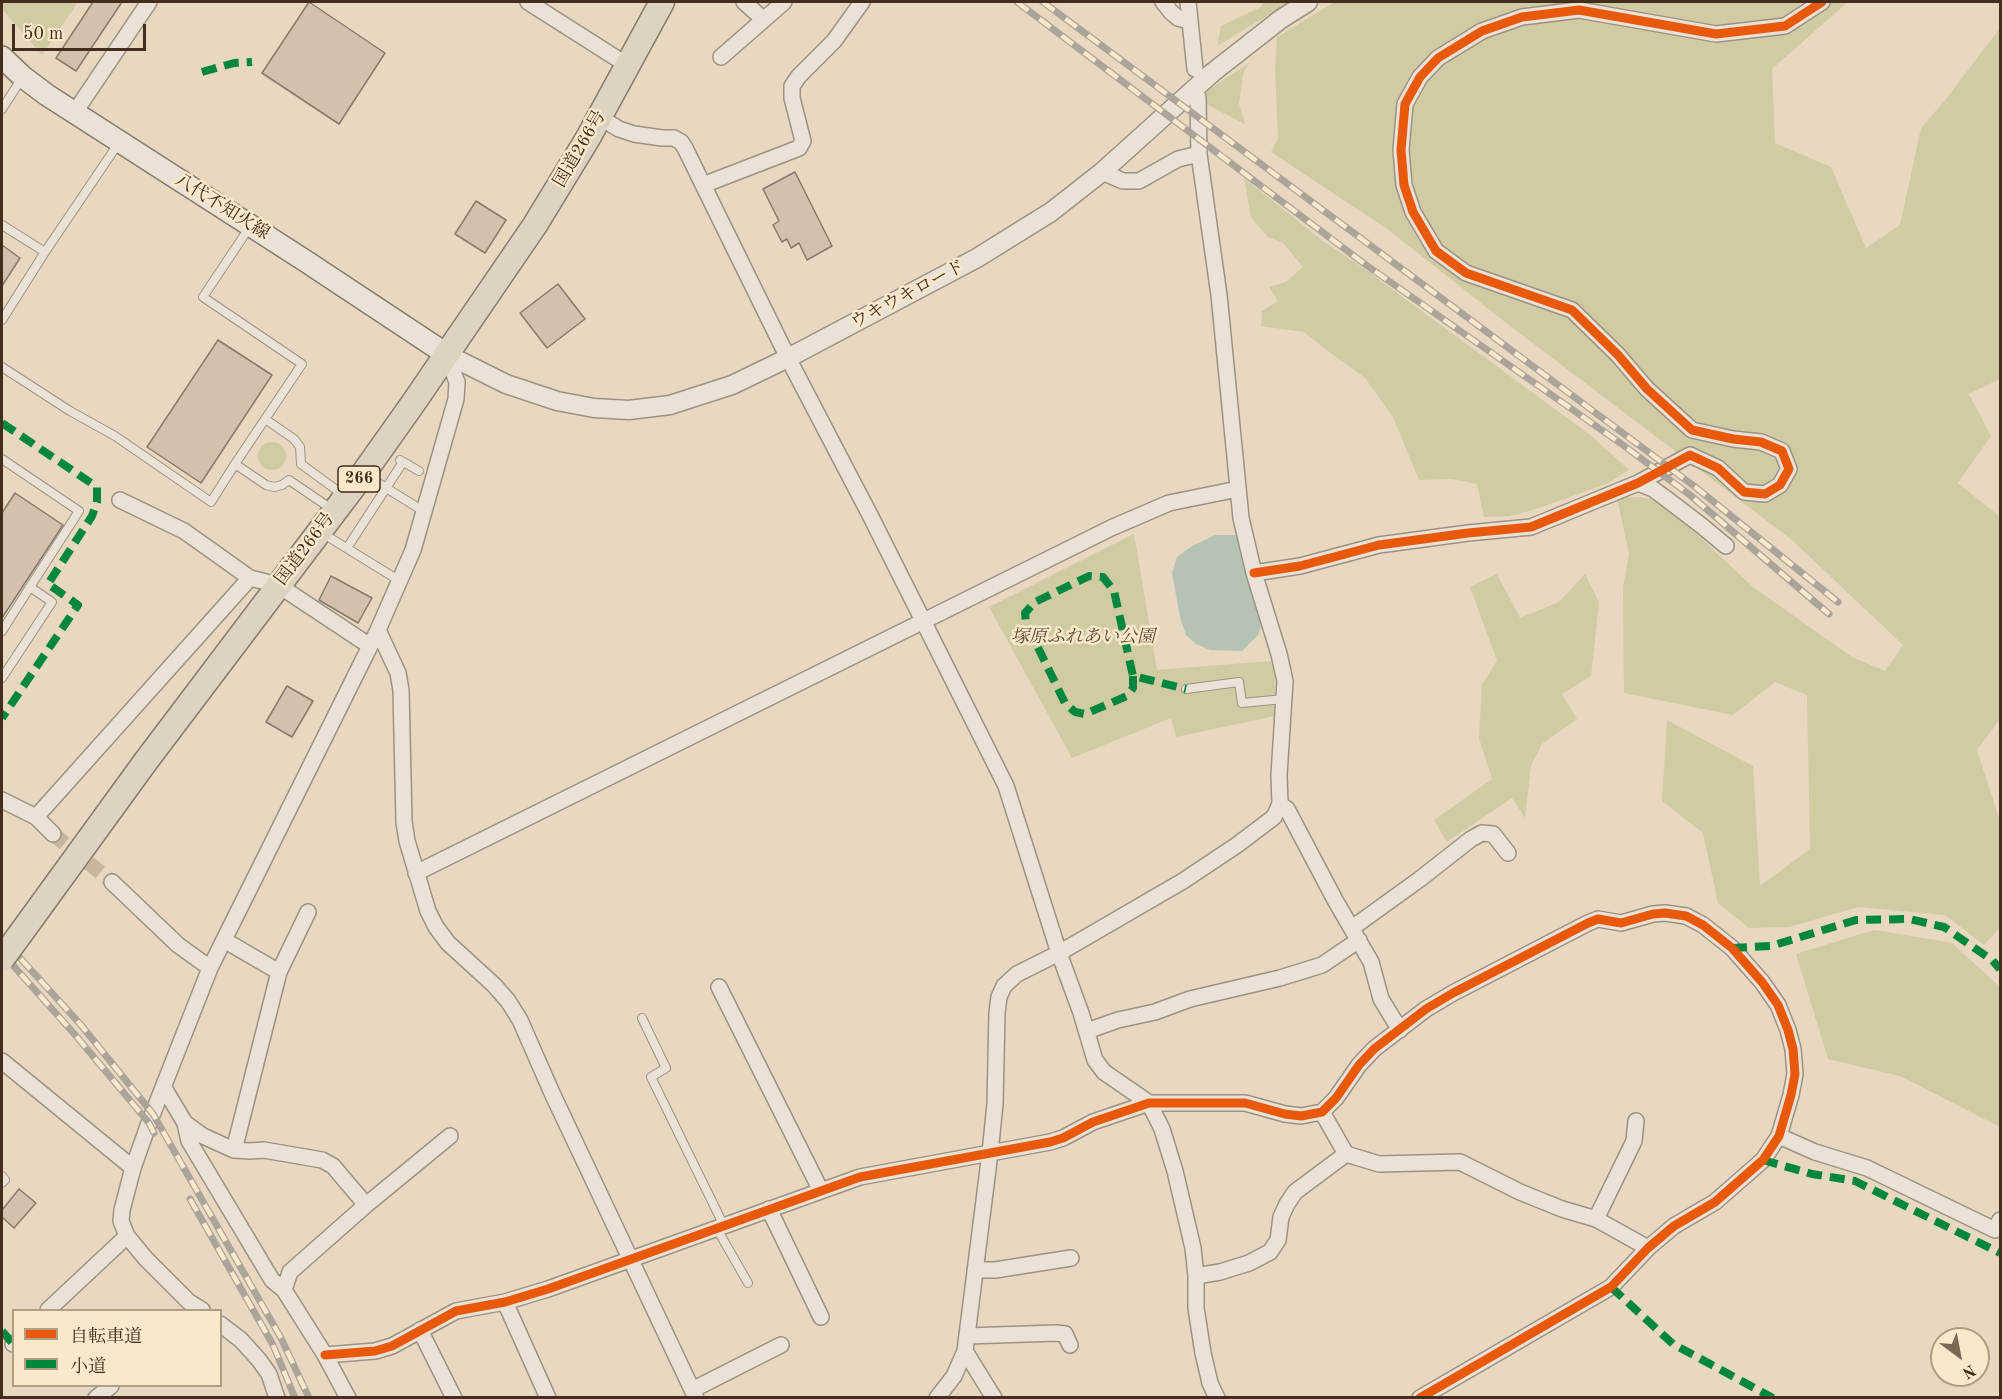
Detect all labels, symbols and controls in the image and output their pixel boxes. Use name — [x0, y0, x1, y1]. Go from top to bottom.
scale bar — [15, 12, 148, 50]
text: 50 m — [23, 25, 63, 43]
street label: 国道266号 — [549, 107, 611, 191]
street label: 八代不知火線 — [170, 169, 274, 245]
street label: ウキウキロード — [847, 256, 969, 334]
road number: 266 — [338, 466, 380, 492]
street label: 国道266号 — [271, 508, 339, 590]
park label: 塚原ふれあい公園 — [1011, 626, 1155, 648]
legend — [12, 1309, 222, 1387]
north arrow — [1930, 1327, 1990, 1387]
text: 自転車道 — [70, 1328, 142, 1346]
text: 小道 — [70, 1358, 106, 1376]
text: N — [1959, 1361, 1978, 1381]

